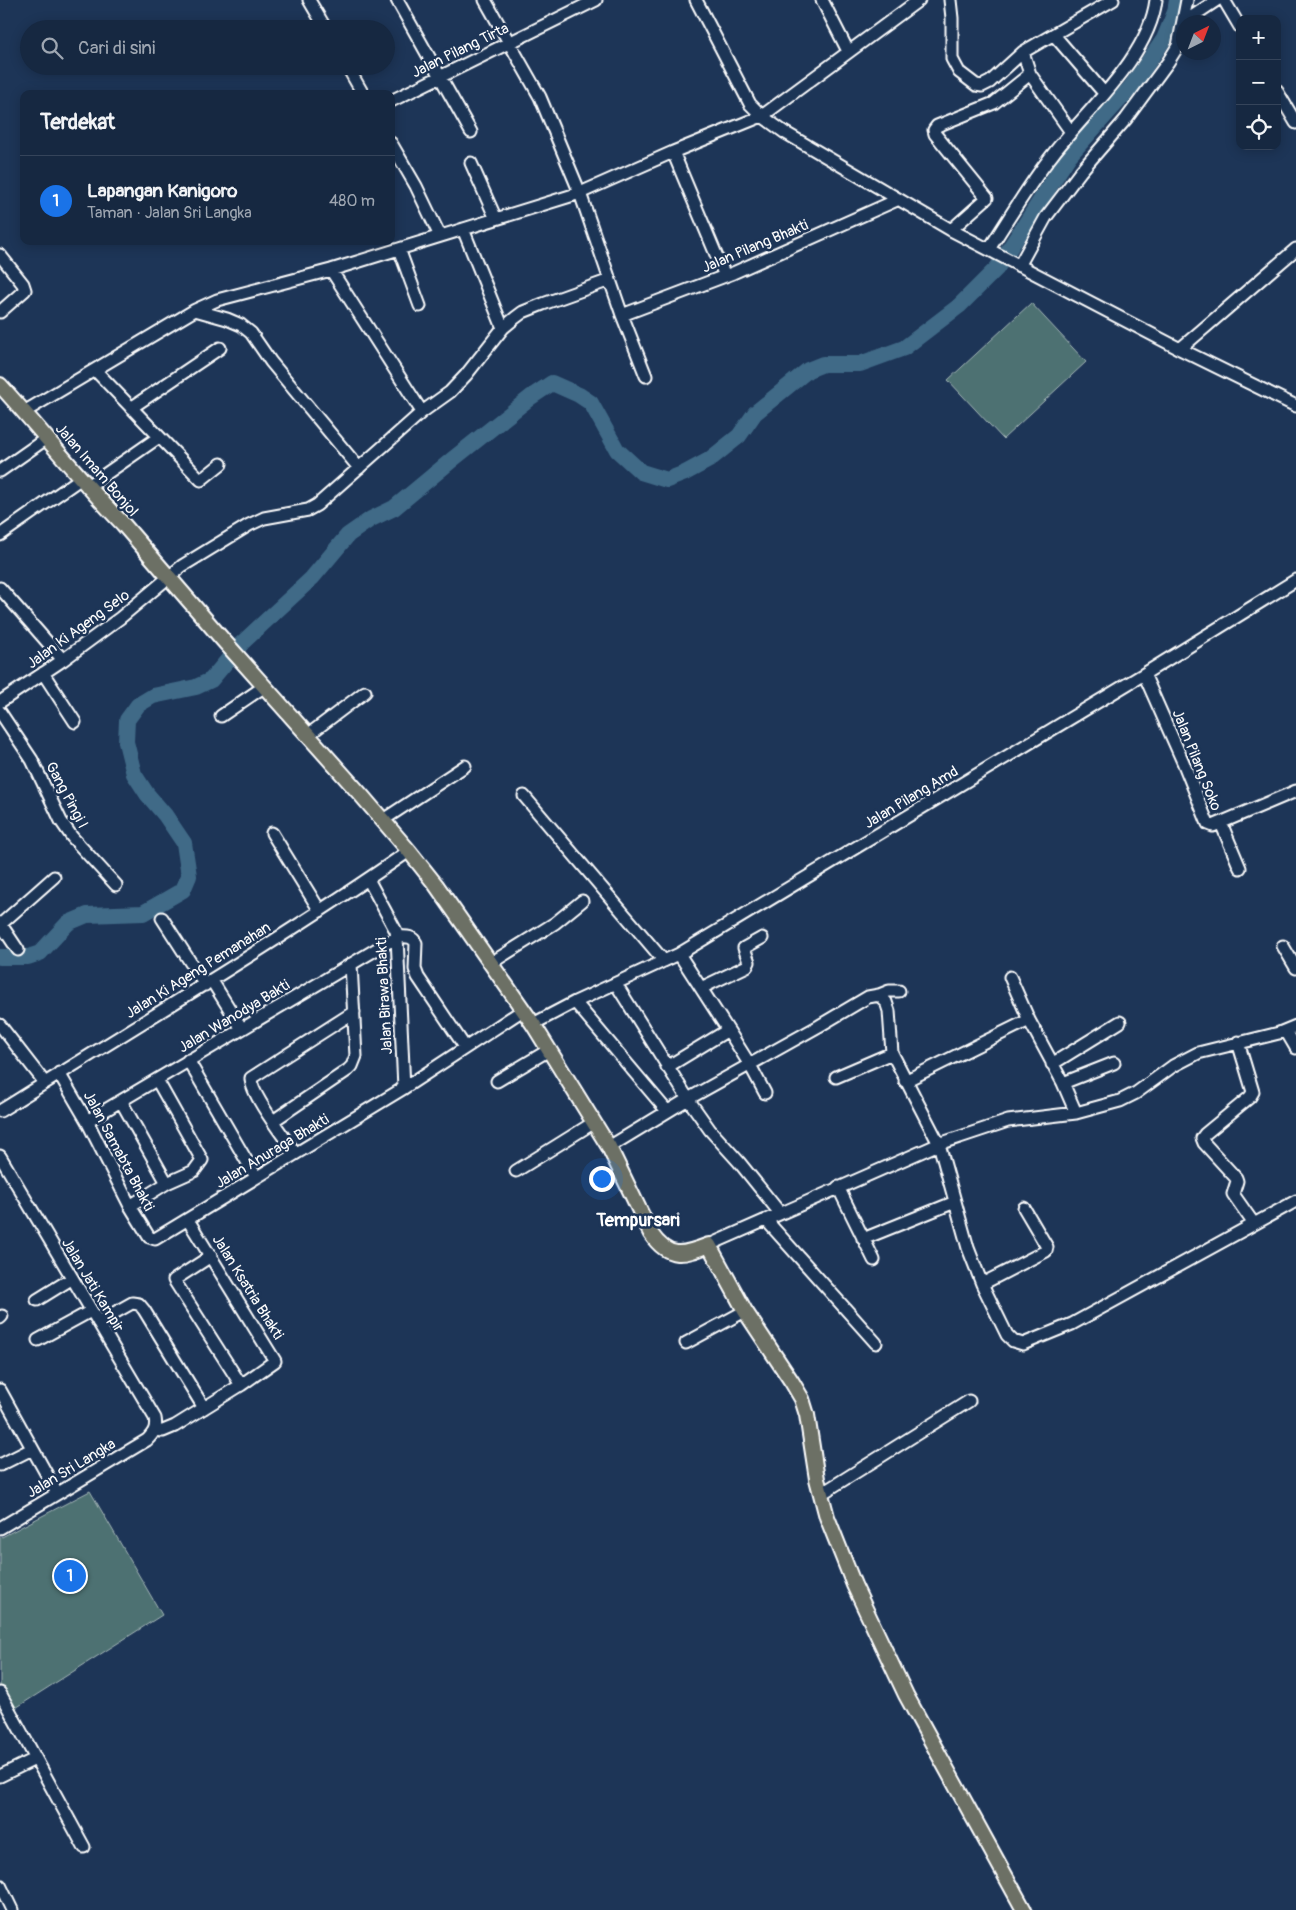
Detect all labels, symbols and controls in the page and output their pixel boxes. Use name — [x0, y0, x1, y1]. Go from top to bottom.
north arrow — [1176, 15, 1221, 60]
map controls — [1236, 15, 1281, 150]
button: + — [1236, 15, 1281, 60]
street label: Jalan Pilang Tirta — [409, 19, 512, 82]
search box — [20, 20, 395, 75]
icon: search — [38, 34, 66, 62]
text: Cari di sini — [78, 36, 155, 60]
button: − — [1236, 60, 1281, 105]
button: locate — [1236, 105, 1281, 150]
text: Terdekat — [40, 109, 115, 136]
text: Lapangan Kanigoro — [87, 179, 237, 203]
text: 1 — [53, 191, 59, 211]
text: 480 m — [329, 191, 375, 211]
text: Taman · Jalan Sri Langka — [87, 203, 252, 223]
street label: Jalan Pilang Bhakti — [699, 215, 812, 277]
street label: Jalan Imam Bonjol — [51, 420, 142, 521]
street label: Jalan Ki Ageng Selo — [23, 586, 133, 673]
street label: Jalan Pilang Soko — [1168, 707, 1225, 814]
street label: Gang Pingi I — [41, 759, 92, 832]
street label: Jalan Pilang Amd — [861, 762, 962, 833]
street label: Jalan Ki Ageng Pemanahan — [122, 918, 274, 1023]
street label: Jalan Birawa Bhakti — [372, 937, 397, 1055]
street label: Jalan Wanodya Bakti — [175, 976, 294, 1057]
street label: Jalan Samabta Bhakti — [79, 1088, 158, 1215]
street label: Jalan Anuraga Bhakti — [212, 1110, 333, 1193]
your location — [589, 1166, 615, 1192]
district label: Tempursari — [595, 1209, 680, 1232]
street label: Jalan Ksatria Bhakti — [208, 1231, 288, 1343]
street label: Jalan Jati Kampir — [57, 1235, 128, 1336]
street label: Jalan Sri Langka — [23, 1434, 119, 1502]
pin: 1 — [54, 1557, 86, 1595]

